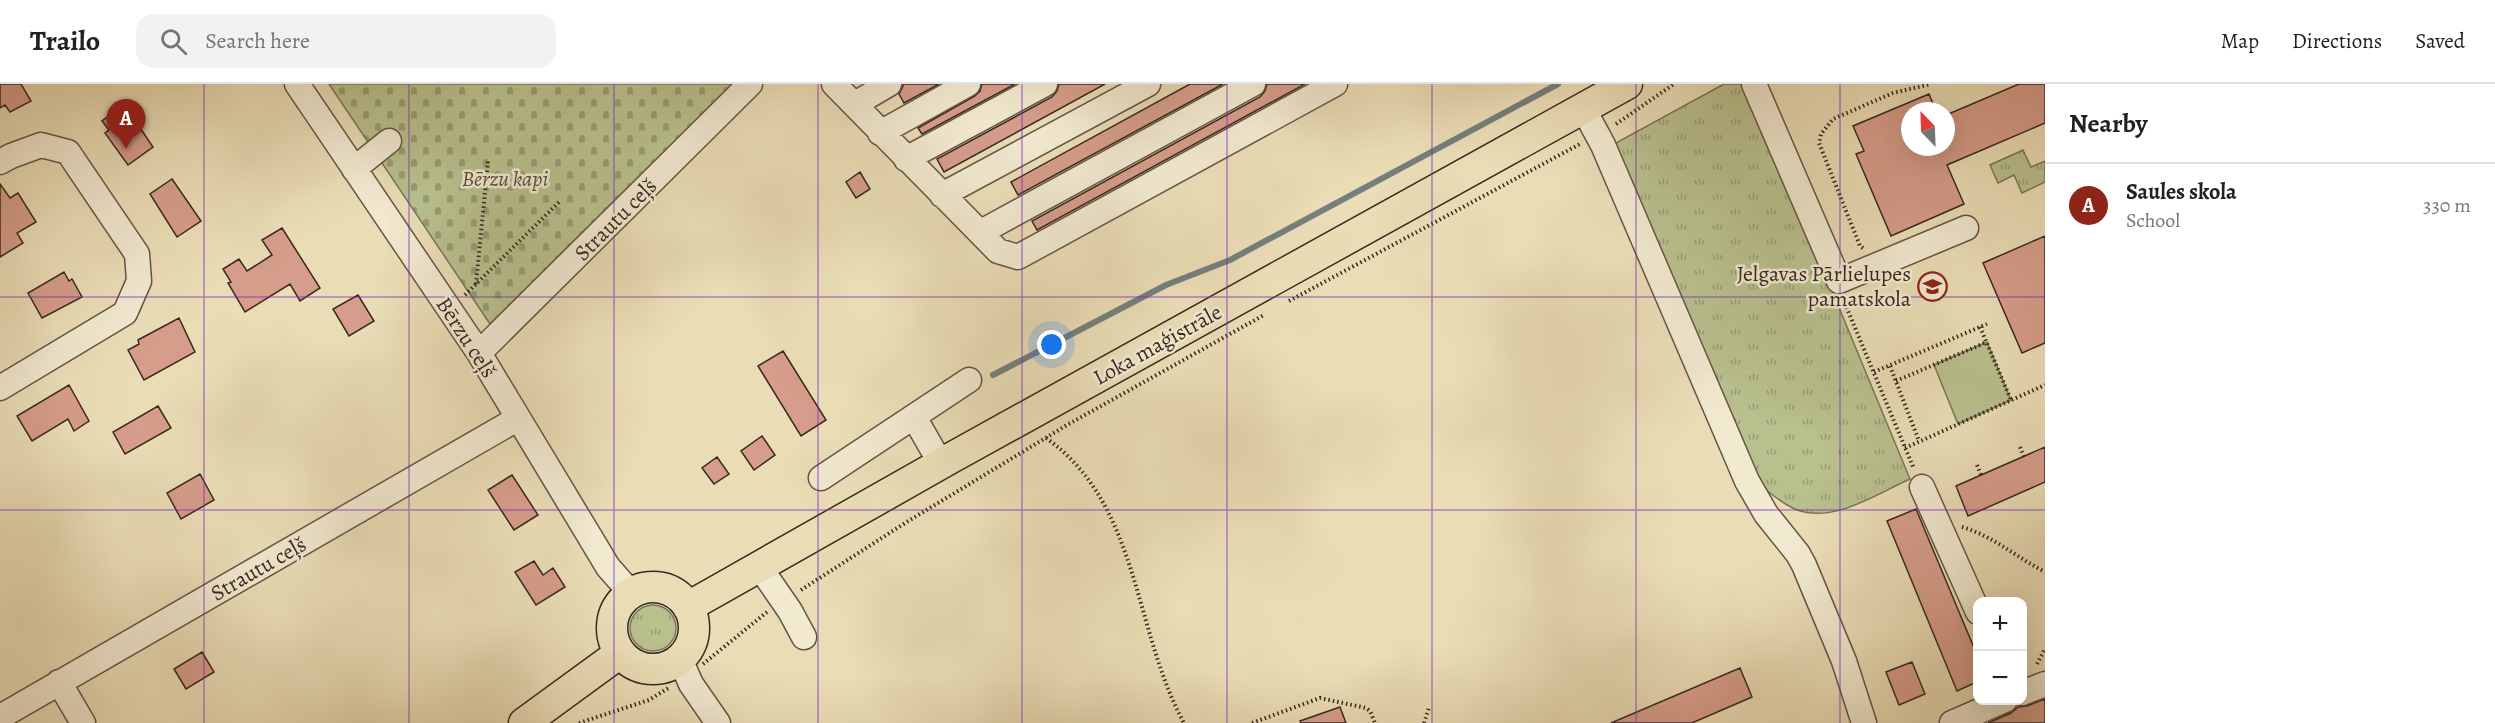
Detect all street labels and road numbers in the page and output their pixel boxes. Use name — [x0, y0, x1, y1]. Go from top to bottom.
street label: Strautu ceļš — [568, 172, 664, 268]
street label: Bērzu ceļš — [429, 291, 504, 384]
street label: Loka maģistrāle — [1088, 297, 1227, 393]
street label: Strautu ceļš — [205, 529, 312, 608]

